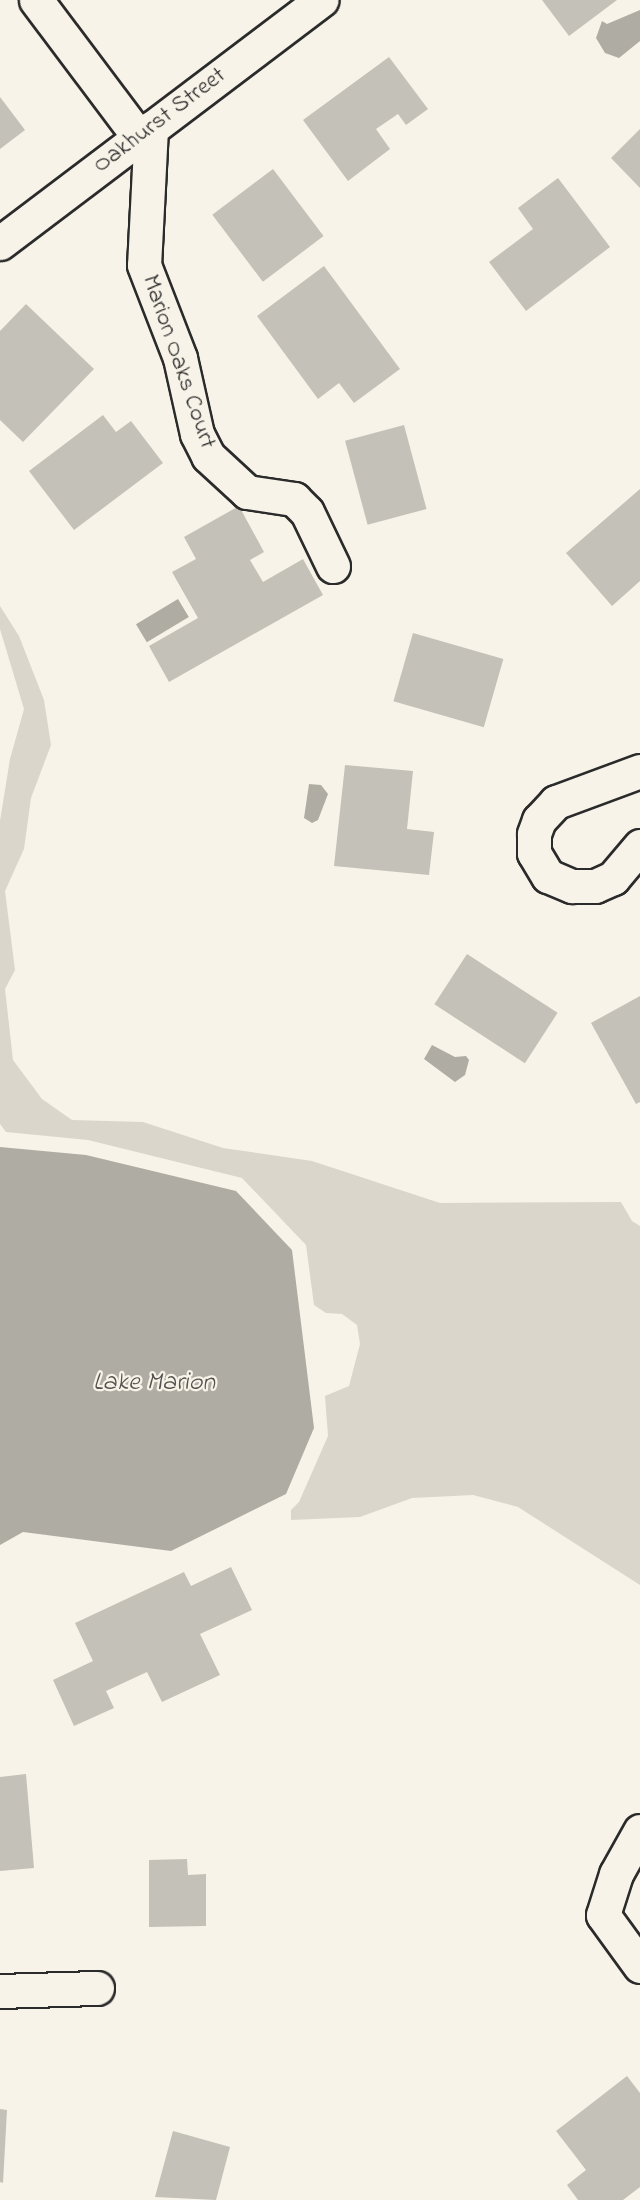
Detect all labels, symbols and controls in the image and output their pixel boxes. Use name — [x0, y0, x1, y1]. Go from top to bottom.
street label: Oakhurst Street — [88, 62, 232, 180]
street label: Marion Oaks Court — [135, 271, 221, 453]
water label: Lake Marion — [93, 1368, 215, 1400]

